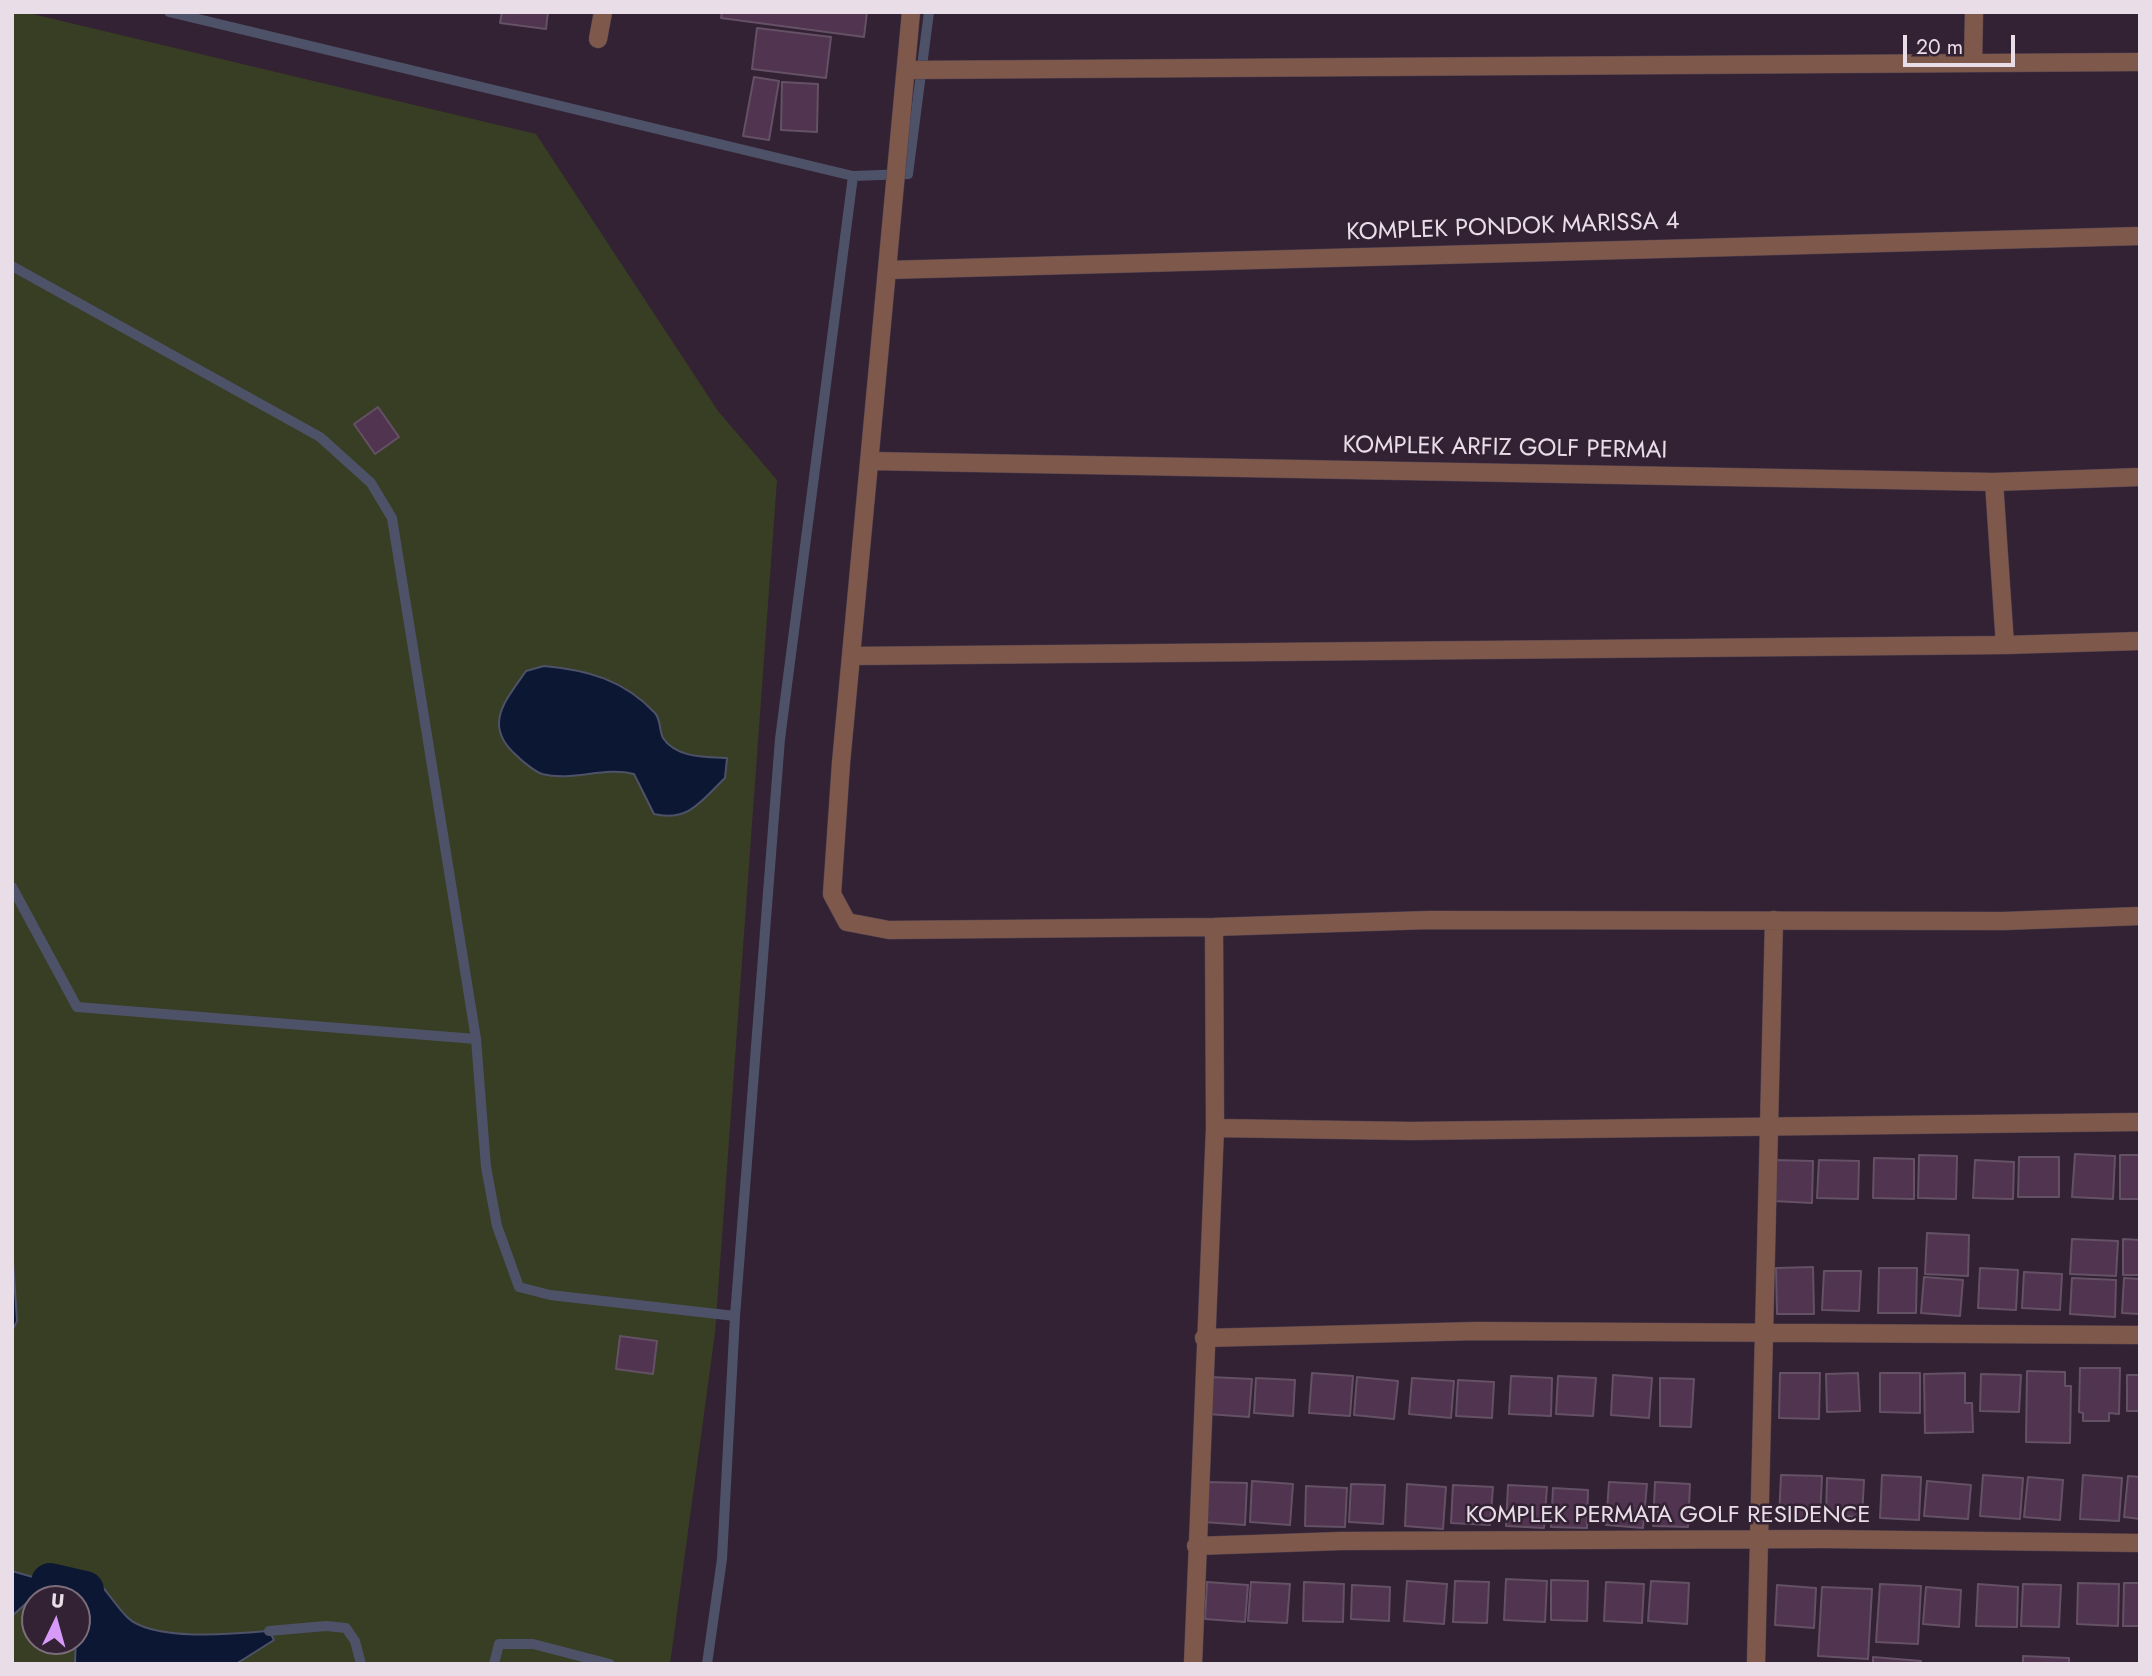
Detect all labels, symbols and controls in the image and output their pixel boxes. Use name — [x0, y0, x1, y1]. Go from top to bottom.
scale bar — [1907, 21, 2019, 65]
text: 20 m — [1916, 32, 1963, 62]
street label: KOMPLEK PONDOK MARISSA 4 — [1346, 208, 1680, 248]
street label: KOMPLEK ARFIZ GOLF PERMAI — [1342, 432, 1668, 466]
street label: KOMPLEK PERMATA GOLF RESIDENCE — [1466, 1502, 1870, 1530]
north arrow — [21, 1585, 91, 1655]
text: U — [50, 1587, 66, 1615]

